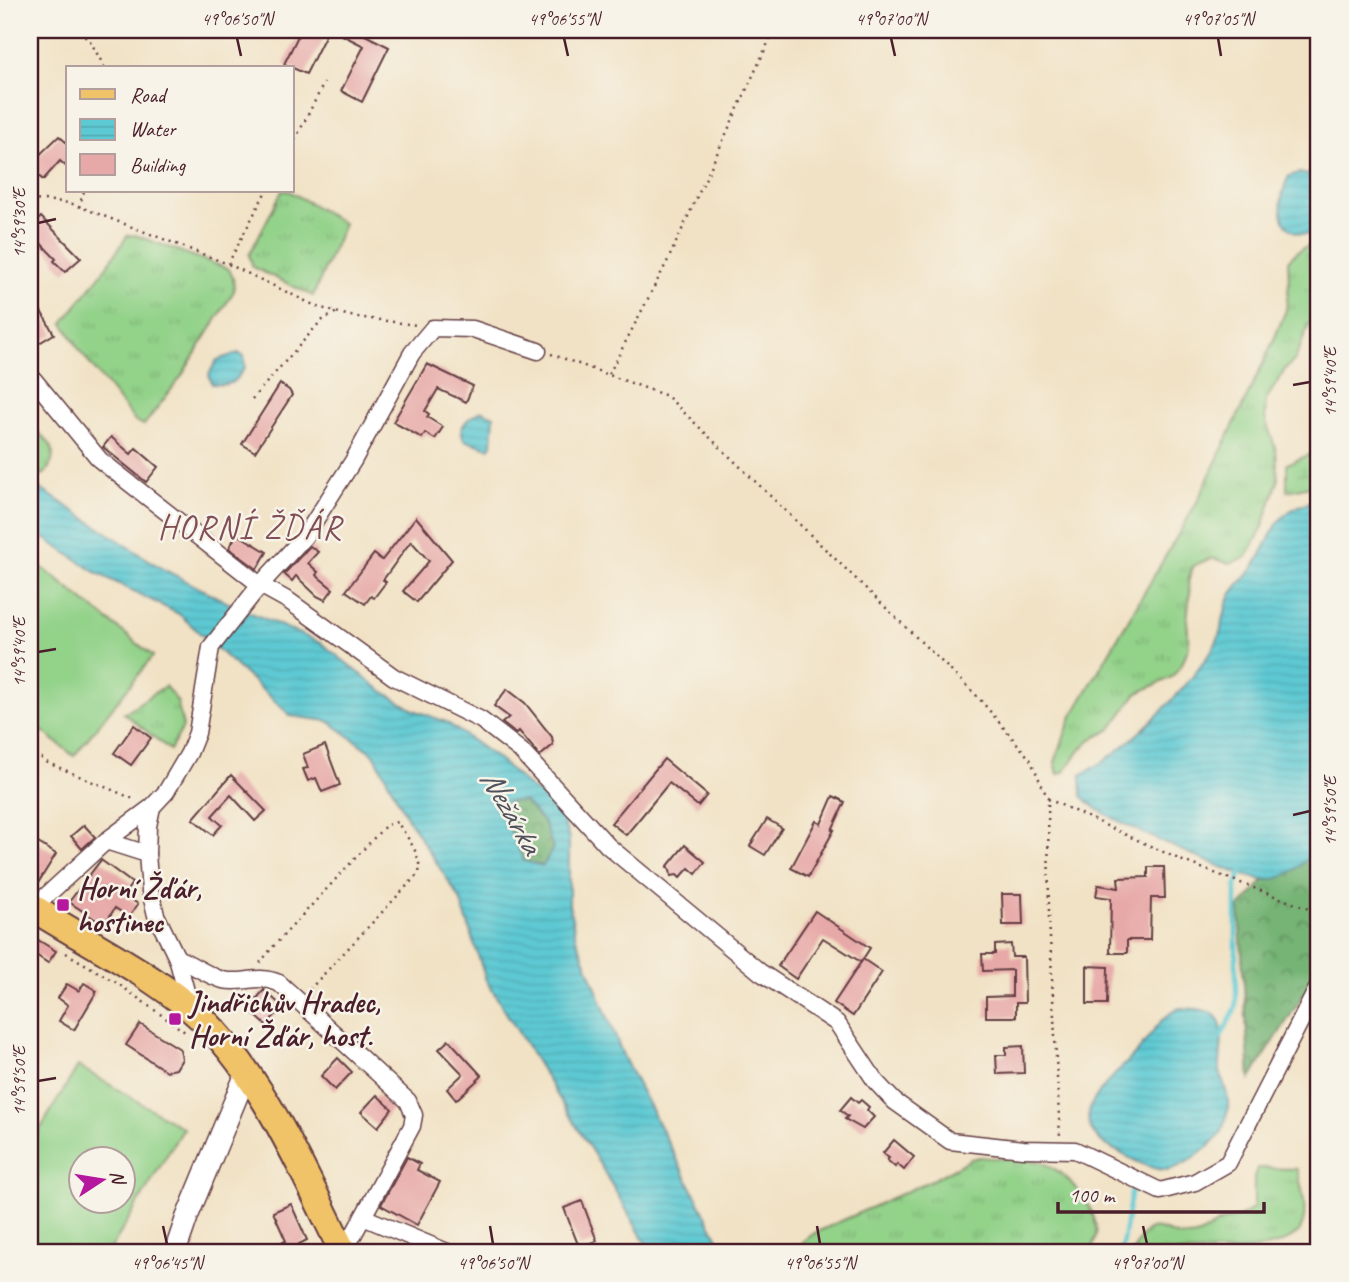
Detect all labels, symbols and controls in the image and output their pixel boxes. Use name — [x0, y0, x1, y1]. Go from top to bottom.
text: 49°06'50"N — [202, 8, 276, 30]
text: 49°06'55"N — [529, 8, 603, 30]
text: 49°07'00"N — [856, 8, 930, 30]
text: 49°07'05"N — [1183, 8, 1257, 30]
legend — [66, 66, 294, 192]
text: Road — [130, 82, 169, 108]
text: Water — [130, 116, 177, 142]
text: Building — [130, 152, 187, 178]
text: 14°59'30"E — [8, 186, 30, 258]
text: 14°59'40"E — [1319, 345, 1341, 417]
district label: HORNÍ ŽĎÁR — [158, 506, 345, 548]
text: 14°59'40"E — [8, 615, 30, 687]
water label: Nežárka — [471, 762, 554, 864]
text: 14°59'50"E — [1319, 774, 1341, 846]
place label: Horní Žďár, hostinec — [77, 869, 202, 941]
marker: Horní Žďár, hostinec — [55, 897, 71, 913]
place label: Jindřichův Hradec, Horní Žďár, host. — [187, 983, 381, 1055]
marker: Jindřichův Hradec, Horní Žďár, host. — [167, 1011, 183, 1027]
text: 14°59'50"E — [8, 1044, 30, 1116]
north arrow — [66, 1146, 136, 1216]
text: N — [105, 1168, 131, 1188]
scale bar — [1058, 1170, 1265, 1214]
text: 100 m — [1069, 1182, 1116, 1208]
text: 49°06'45"N — [132, 1252, 206, 1274]
text: 49°06'50"N — [458, 1252, 532, 1274]
text: 49°06'55"N — [785, 1252, 859, 1274]
text: 49°07'00"N — [1112, 1252, 1186, 1274]

